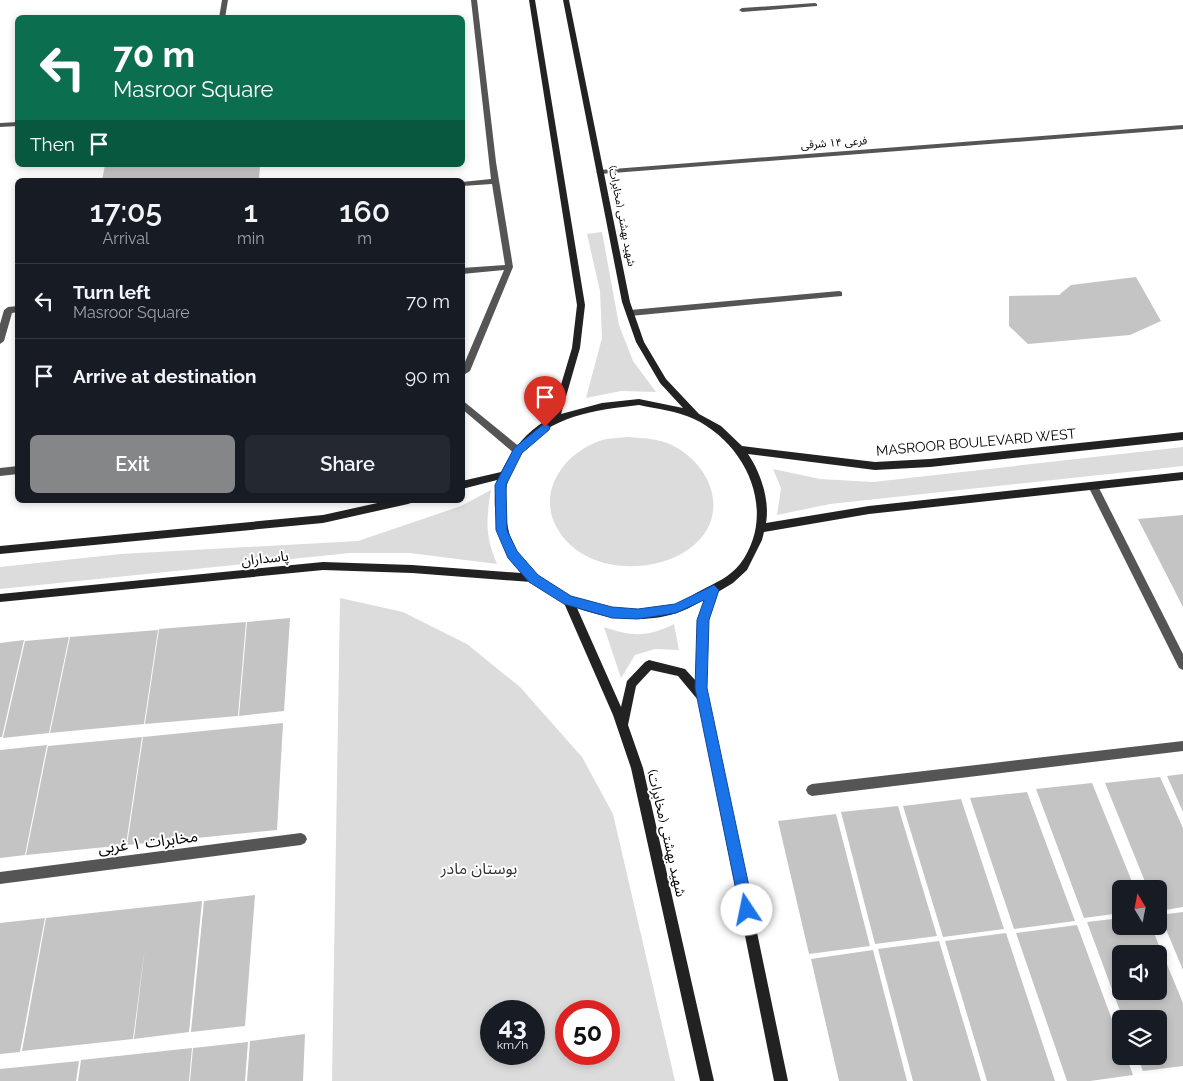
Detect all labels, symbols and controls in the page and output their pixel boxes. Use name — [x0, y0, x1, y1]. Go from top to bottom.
text: 70 m — [113, 34, 195, 75]
icon: left — [30, 35, 95, 100]
text: Masroor Square — [113, 76, 273, 102]
icon: arrive — [85, 130, 113, 158]
text: Then — [30, 133, 75, 155]
street label: فرعی ۱۴ شرقی — [800, 134, 868, 152]
street label: شهید بهشتی (مخابرات) — [606, 165, 638, 268]
text: 17:05 — [90, 194, 162, 229]
text: 1 — [244, 194, 258, 229]
text: 160 — [339, 194, 390, 229]
text: Arrival — [103, 229, 149, 248]
text: min — [237, 229, 264, 248]
text: m — [357, 229, 372, 248]
text: Turn left — [73, 281, 150, 303]
icon: left — [30, 287, 58, 315]
text: 70 m — [406, 290, 450, 312]
text: Masroor Square — [73, 303, 190, 322]
icon: arrive — [30, 362, 58, 390]
text: Arrive at destination — [73, 365, 257, 387]
text: 90 m — [405, 365, 450, 387]
pin — [524, 376, 566, 427]
icon: arrive — [531, 383, 559, 411]
street label: MASROOR BOULEVARD WEST — [875, 425, 1077, 459]
button: Exit — [30, 435, 235, 493]
button: Share — [245, 435, 450, 493]
street label: پاسداران — [240, 548, 290, 571]
street label: شهید بهشتی (مخابرات) — [644, 768, 689, 898]
street label: مخابرات ۱ غربی — [97, 826, 199, 858]
park label: بوستان مادر — [440, 859, 517, 878]
north arrow — [1112, 880, 1168, 935]
map controls — [1112, 880, 1167, 1065]
position arrow — [720, 883, 772, 935]
button: sound — [1112, 945, 1167, 1000]
speed limit sign: 50 — [555, 1000, 620, 1065]
button: layers — [1112, 1010, 1167, 1065]
text: 43 — [498, 1011, 527, 1041]
text: km/h — [497, 1038, 528, 1052]

